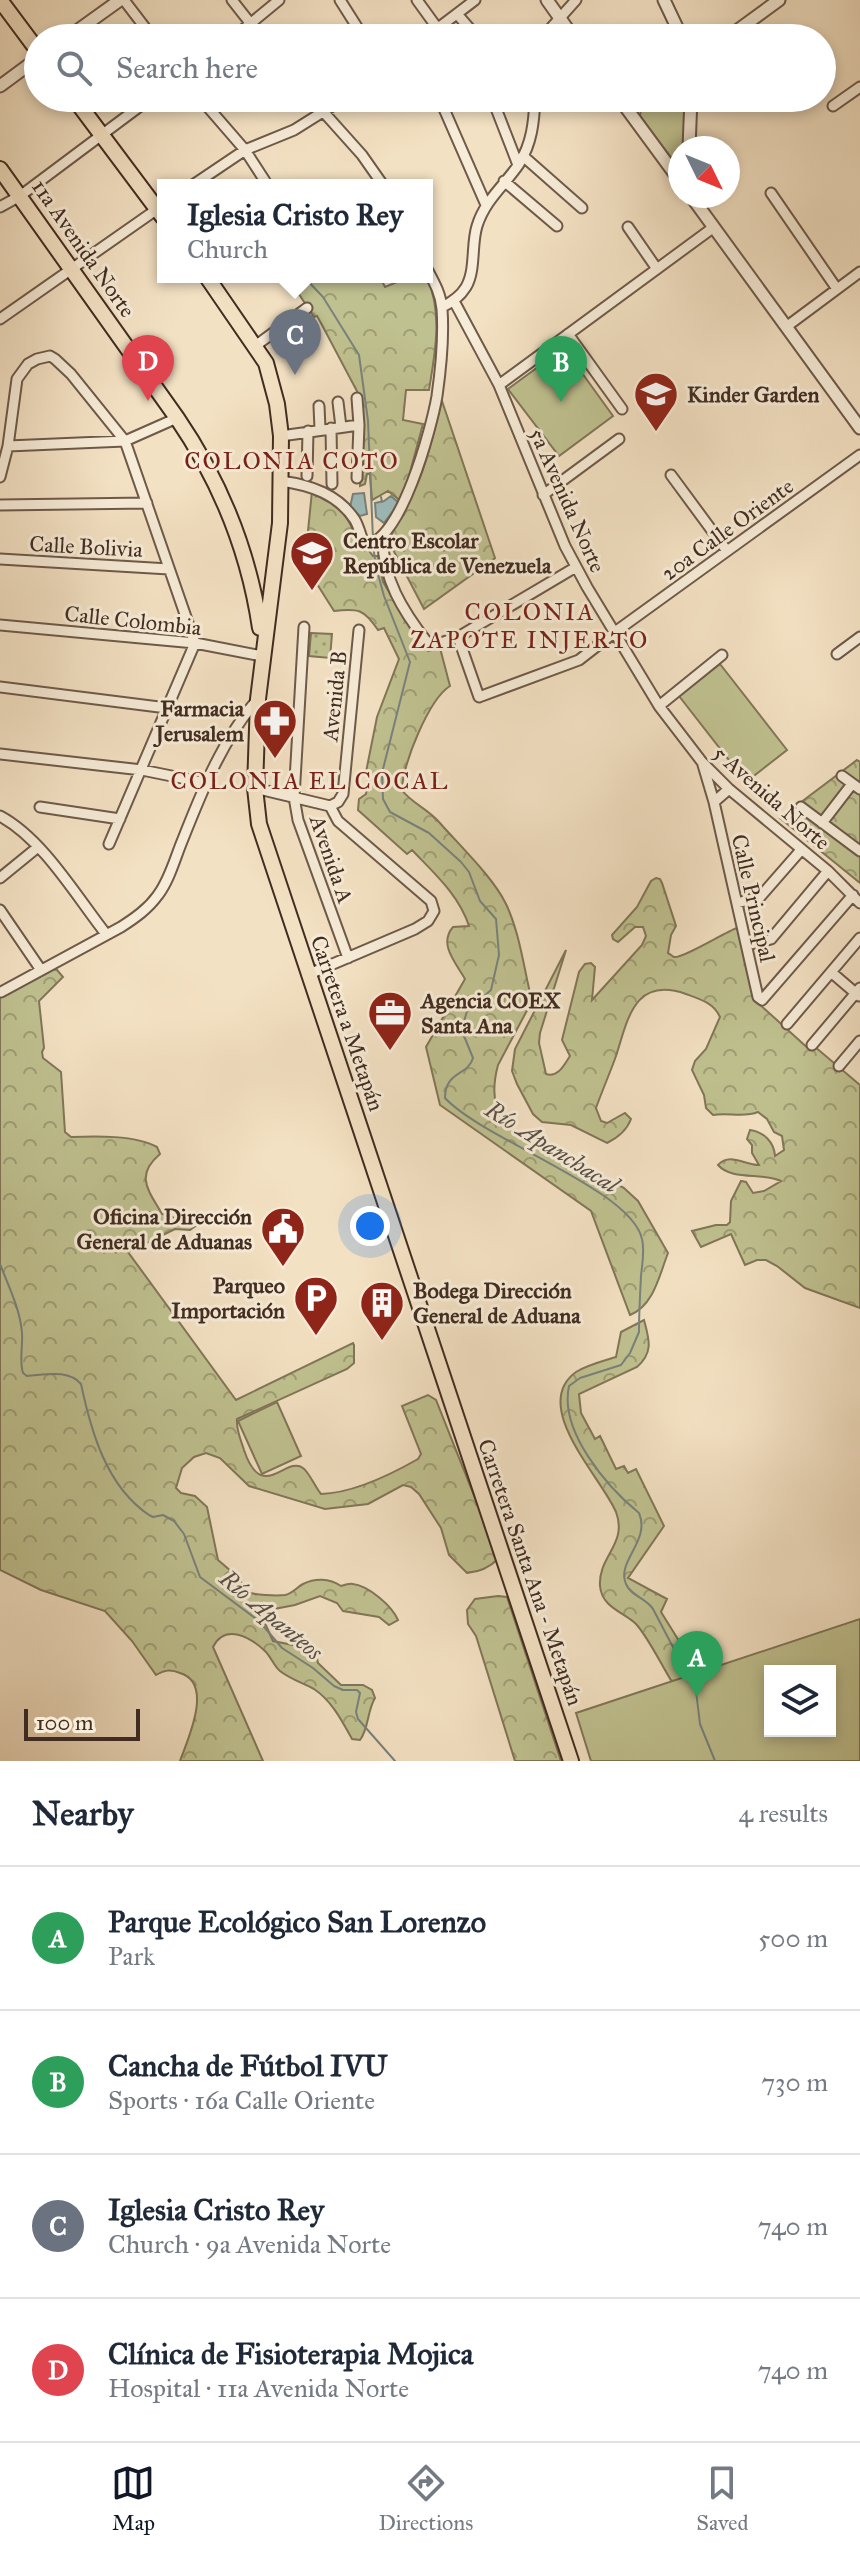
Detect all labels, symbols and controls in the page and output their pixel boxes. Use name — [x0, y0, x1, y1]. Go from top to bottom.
search box — [24, 24, 836, 112]
icon: search — [52, 46, 96, 90]
text: Search here — [116, 50, 258, 86]
north arrow — [668, 136, 740, 208]
street label: 11a Avenida Norte — [26, 174, 141, 323]
popup — [157, 179, 433, 283]
text: Iglesia Cristo Rey — [187, 197, 403, 233]
text: Church — [187, 233, 268, 265]
pin: C — [269, 309, 321, 375]
pin: D — [122, 335, 174, 401]
pin: B — [535, 336, 587, 402]
school or university icon: Kinder Garden — [632, 370, 680, 433]
place label: Kinder Garden — [687, 381, 819, 408]
street label: 5a Avenida Norte — [524, 424, 611, 577]
district label: COLONIA COTO — [184, 446, 400, 476]
street label: 20a Calle Oriente — [656, 472, 799, 586]
place label: Centro Escolar República de Venezuela — [343, 527, 552, 579]
school or university icon: Centro Escolar República de Venezuela — [288, 529, 336, 592]
street label: Calle Bolivia — [29, 530, 144, 563]
district label: COLONIA ZAPOTE INJERTO — [411, 597, 649, 655]
street label: Calle Colombia — [63, 600, 203, 641]
street label: Avenida B — [316, 649, 353, 744]
place label: Farmacia Jerusalem — [152, 695, 245, 748]
pharmacy icon: Farmacia Jerusalem — [251, 697, 299, 760]
street label: 5 Avenida Norte — [708, 739, 836, 855]
district label: COLONIA EL COCAL — [170, 766, 450, 796]
street label: Avenida A — [304, 811, 359, 907]
street label: Calle Principal — [726, 832, 781, 965]
street label: Carretera a Metapán — [305, 932, 390, 1115]
place label: Agencia COEX Santa Ana — [419, 987, 562, 1039]
office icon: Agencia COEX Santa Ana — [366, 989, 414, 1052]
water label: Río Apanchacal — [479, 1094, 626, 1201]
place label: Oficina Dirección General de Aduanas — [77, 1203, 252, 1255]
public building icon: Oficina Dirección General de Aduanas — [259, 1205, 307, 1268]
your location — [350, 1206, 390, 1246]
place label: Parqueo Importación — [171, 1272, 285, 1324]
parking icon: Parqueo Importación — [292, 1274, 340, 1337]
place label: Bodega Dirección General de Aduana — [413, 1277, 581, 1329]
building icon: Bodega Dirección General de Aduana — [358, 1279, 406, 1342]
street label: Carretera Santa Ana - Metapán — [472, 1435, 589, 1709]
water label: Río Apanteos — [213, 1563, 329, 1667]
pin: A — [671, 1631, 723, 1697]
map controls — [764, 1665, 836, 1737]
button: layers — [764, 1665, 836, 1737]
scale bar — [24, 1705, 140, 1741]
text: 100 m — [36, 1709, 93, 1736]
text: Nearby — [32, 1793, 134, 1834]
text: 4 results — [739, 1797, 828, 1829]
text: Parque Ecológico San Lorenzo — [108, 1904, 486, 1940]
text: A — [49, 1922, 67, 1954]
text: 500 m — [758, 1922, 828, 1954]
text: Park — [108, 1940, 155, 1972]
text: Cancha de Fútbol IVU — [108, 2048, 387, 2084]
text: B — [49, 2066, 67, 2098]
text: 730 m — [761, 2066, 828, 2098]
text: Sports · 16a Calle Oriente — [108, 2084, 375, 2116]
text: Iglesia Cristo Rey — [108, 2192, 324, 2228]
text: C — [49, 2210, 67, 2242]
text: 740 m — [758, 2210, 828, 2242]
text: Church · 9a Avenida Norte — [108, 2228, 391, 2260]
text: Clínica de Fisioterapia Mojica — [108, 2336, 473, 2372]
text: D — [48, 2354, 68, 2386]
text: 740 m — [758, 2354, 828, 2386]
text: Hospital · 11a Avenida Norte — [108, 2372, 409, 2404]
tab: Map — [111, 2461, 155, 2536]
tab: Directions — [378, 2461, 473, 2536]
tab: Saved — [696, 2461, 748, 2536]

